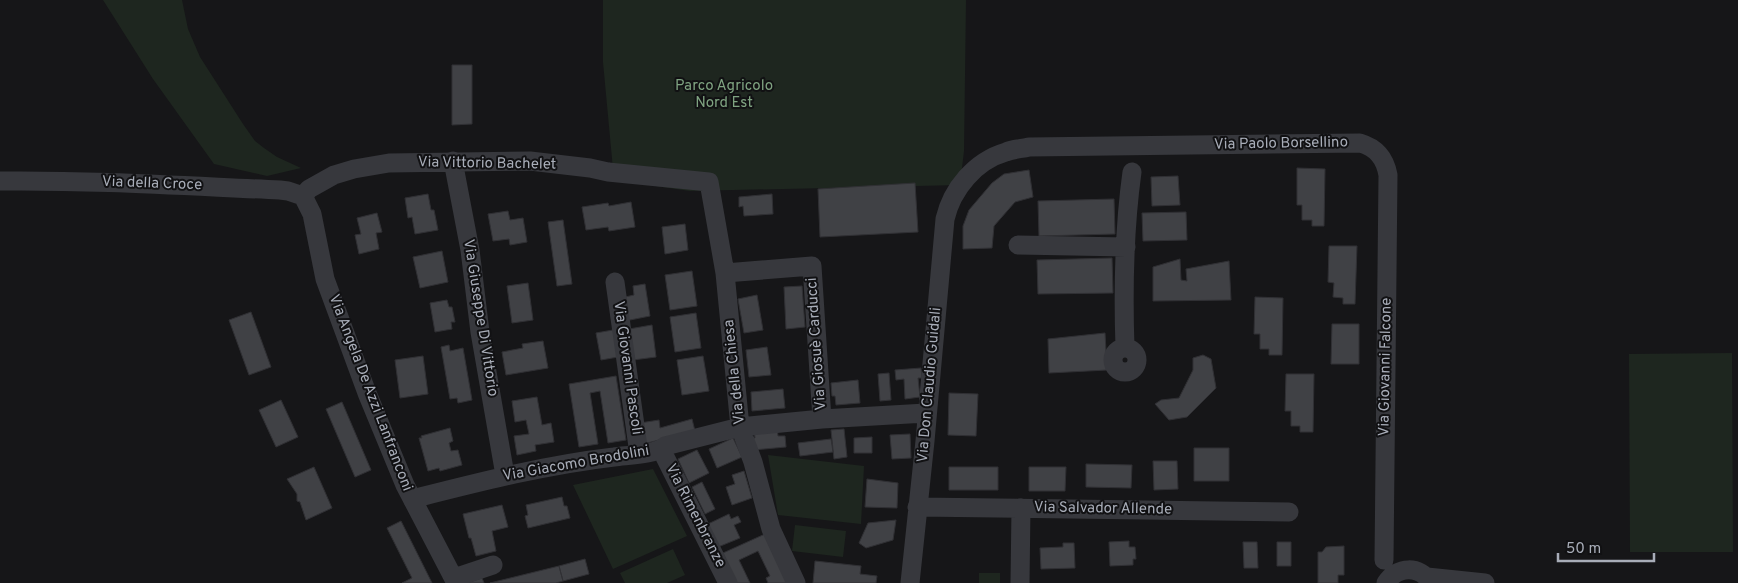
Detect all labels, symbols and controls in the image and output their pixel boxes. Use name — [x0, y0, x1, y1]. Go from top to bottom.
park label: Parco Agricolo Nord Est — [675, 77, 773, 113]
street label: Via Paolo Borsellino — [1214, 133, 1348, 155]
street label: Via Vittorio Bachelet — [418, 153, 556, 175]
street label: Via della Croce — [102, 173, 202, 195]
street label: Via Giuseppe Di Vittorio — [458, 238, 502, 398]
street label: Via Giosuè Carducci — [803, 277, 831, 411]
street label: Via Angela De Azzi Lanfranconi — [324, 292, 416, 494]
street label: Via Giovanni Falcone — [1375, 297, 1397, 437]
street label: Via Giovanni Pascoli — [608, 300, 646, 436]
street label: Via Don Claudio Guidali — [914, 306, 946, 464]
street label: Via della Chiesa — [720, 319, 750, 425]
street label: Via Giacomo Brodolini — [501, 442, 651, 486]
street label: Via Rimenbranze — [661, 461, 729, 571]
street label: Via Salvador Allende — [1034, 498, 1172, 520]
scale bar — [1558, 530, 1654, 562]
text: 50 m — [1566, 540, 1601, 559]

